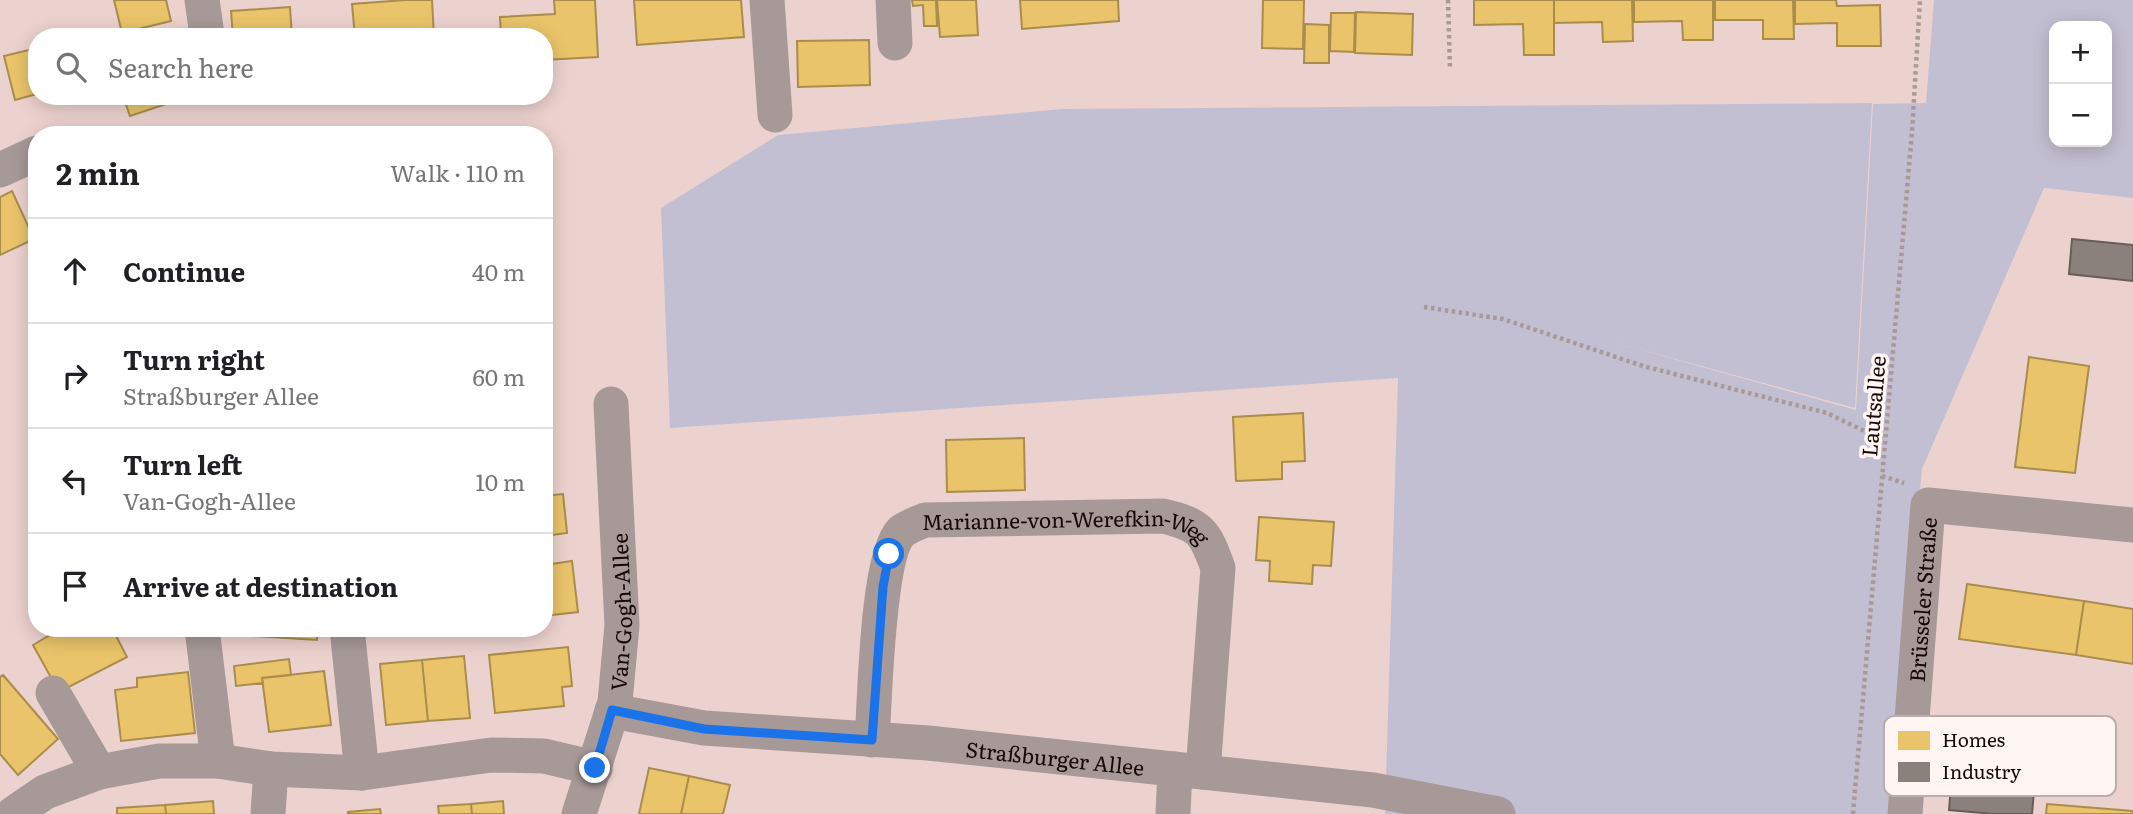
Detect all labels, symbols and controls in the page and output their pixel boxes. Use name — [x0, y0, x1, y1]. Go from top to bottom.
map controls — [2049, 21, 2112, 147]
button: + — [2049, 21, 2112, 84]
search box — [28, 28, 553, 105]
text: Search here — [108, 47, 254, 86]
icon: search — [52, 48, 90, 86]
button: − — [2049, 84, 2112, 147]
text: 2 min — [56, 150, 140, 194]
text: Walk · 110 m — [390, 155, 525, 189]
text: Continue — [123, 251, 245, 290]
icon: ahead — [56, 252, 94, 290]
text: 40 m — [472, 254, 525, 288]
text: Turn right — [123, 339, 265, 378]
street label: Lautsallee — [1852, 354, 1892, 458]
icon: right — [56, 357, 94, 395]
text: 60 m — [472, 359, 525, 393]
text: Straßburger Allee — [123, 378, 319, 412]
text: Turn left — [123, 444, 242, 483]
icon: left — [56, 462, 94, 500]
text: 10 m — [475, 464, 525, 498]
text: Van-Gogh-Allee — [123, 483, 296, 517]
street label: Marianne-von-Werefkin-Weg — [922, 500, 1219, 550]
street label: Brüsseler Straße — [1899, 516, 1943, 683]
street label: Van-Gogh-Allee — [601, 532, 638, 692]
route start — [873, 538, 904, 569]
text: Arrive at destination — [123, 566, 398, 605]
icon: arrive — [56, 567, 94, 605]
legend — [1884, 716, 2116, 796]
text: Homes — [1942, 725, 2006, 753]
street label: Straßburger Allee — [965, 732, 1146, 781]
route end — [579, 752, 610, 783]
text: Industry — [1942, 757, 2021, 785]

